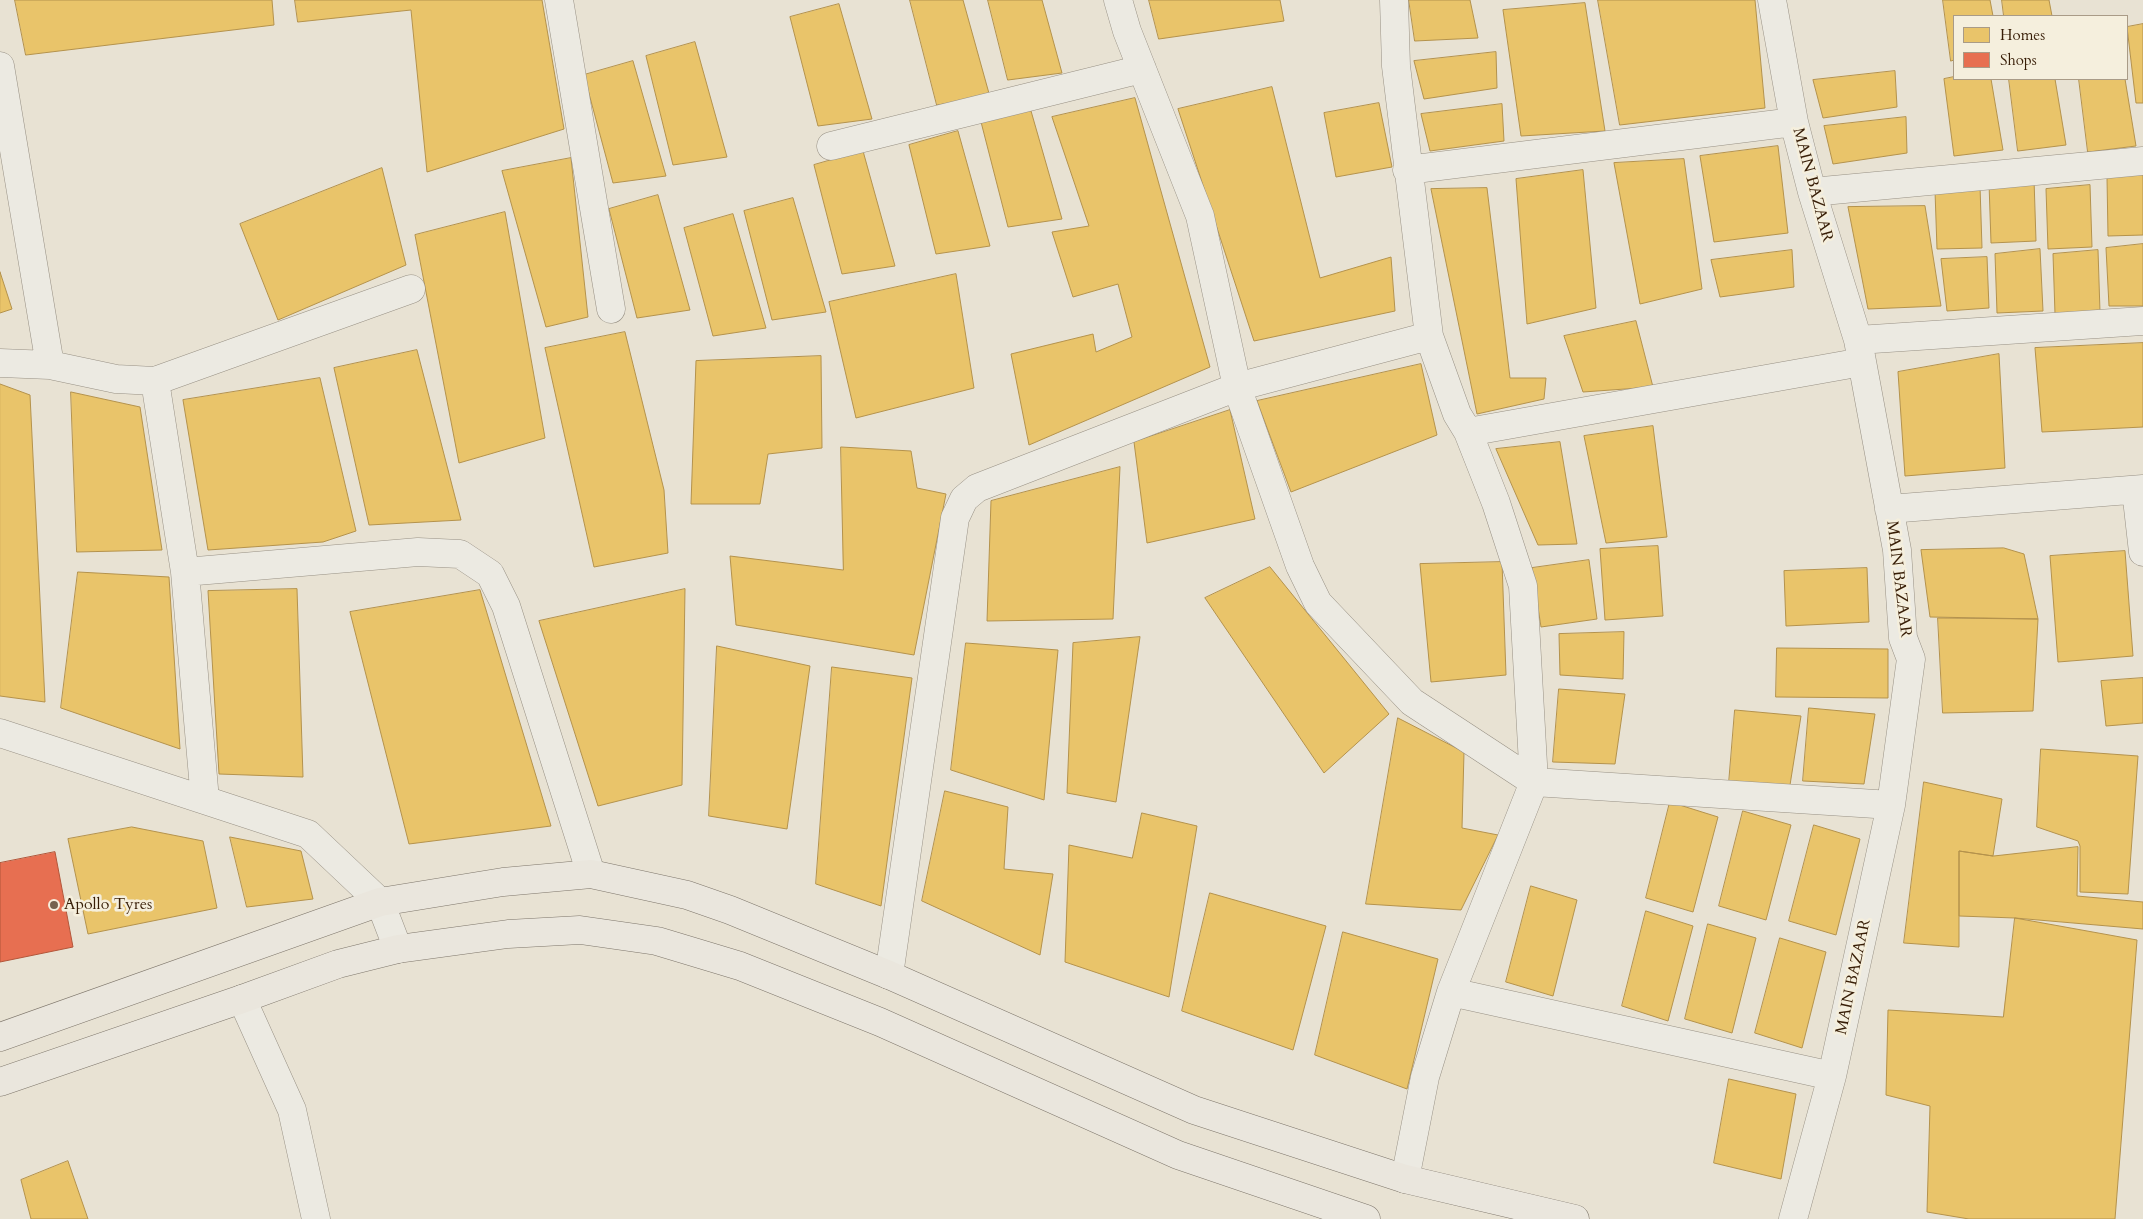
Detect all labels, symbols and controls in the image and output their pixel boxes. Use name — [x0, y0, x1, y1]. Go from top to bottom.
legend — [1953, 15, 2128, 80]
text: Homes — [2000, 25, 2045, 45]
text: Shops — [2000, 50, 2037, 70]
street label: MAIN BAZAAR — [1788, 126, 1836, 244]
street label: MAIN BAZAAR — [1881, 520, 1915, 638]
place label: Apollo Tyres — [64, 895, 152, 915]
marker: Apollo Tyres — [48, 899, 60, 911]
street label: MAIN BAZAAR — [1832, 918, 1876, 1036]

